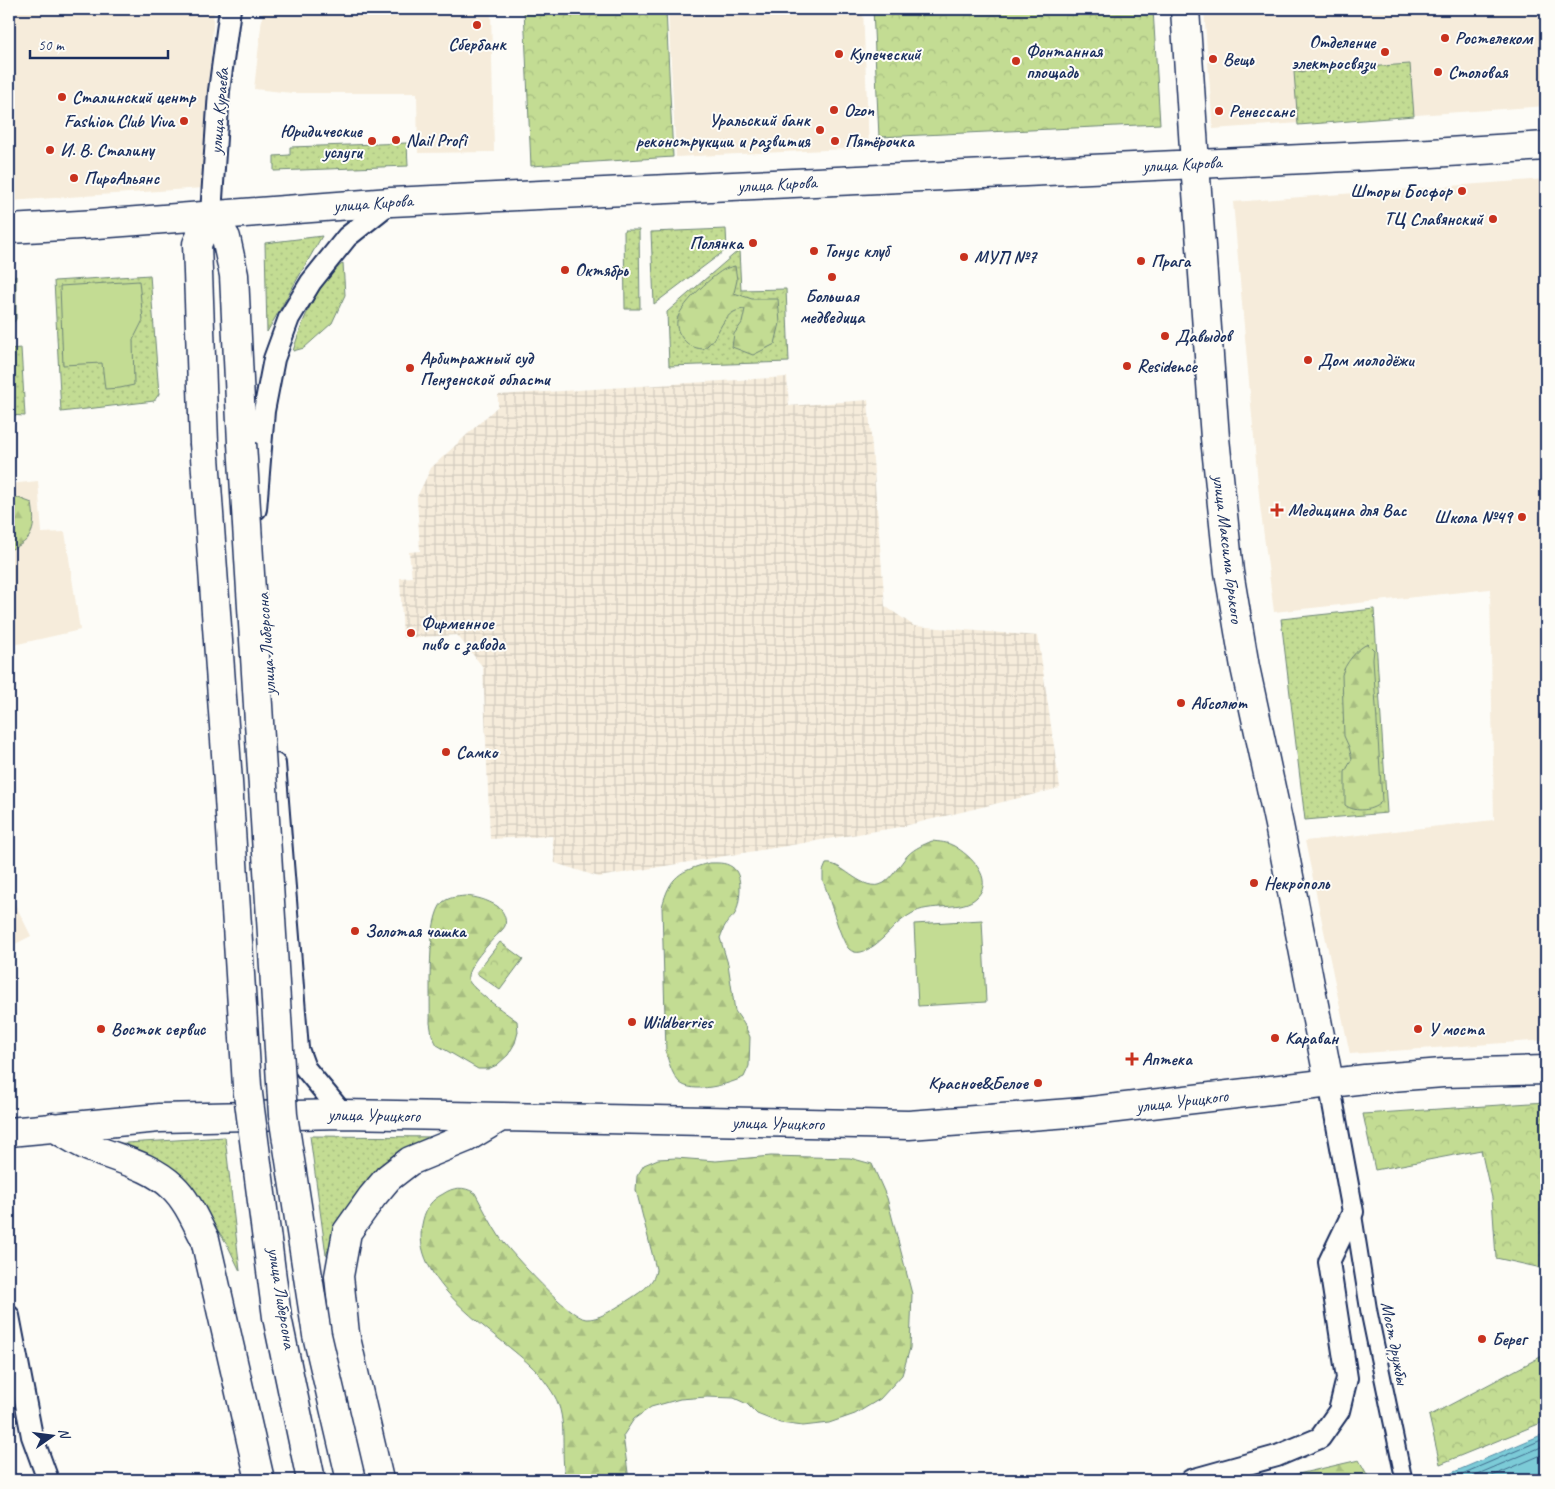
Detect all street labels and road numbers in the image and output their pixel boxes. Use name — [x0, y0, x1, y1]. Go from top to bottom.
street label: улица Кураева — [204, 66, 234, 156]
street label: улица Кирова — [1141, 151, 1224, 177]
street label: улица Кирова — [736, 171, 819, 197]
street label: улица Кирова — [332, 189, 415, 217]
street label: улица Максима Горького — [1208, 473, 1248, 626]
street label: улица Либерсона — [251, 591, 281, 697]
street label: улица Урицкого — [1134, 1084, 1231, 1118]
street label: улица Урицкого — [327, 1103, 422, 1127]
street label: улица Урицкого — [731, 1111, 826, 1135]
street label: улица Либерсона — [263, 1245, 301, 1351]
street label: Мост дружбы — [1376, 1300, 1414, 1388]

